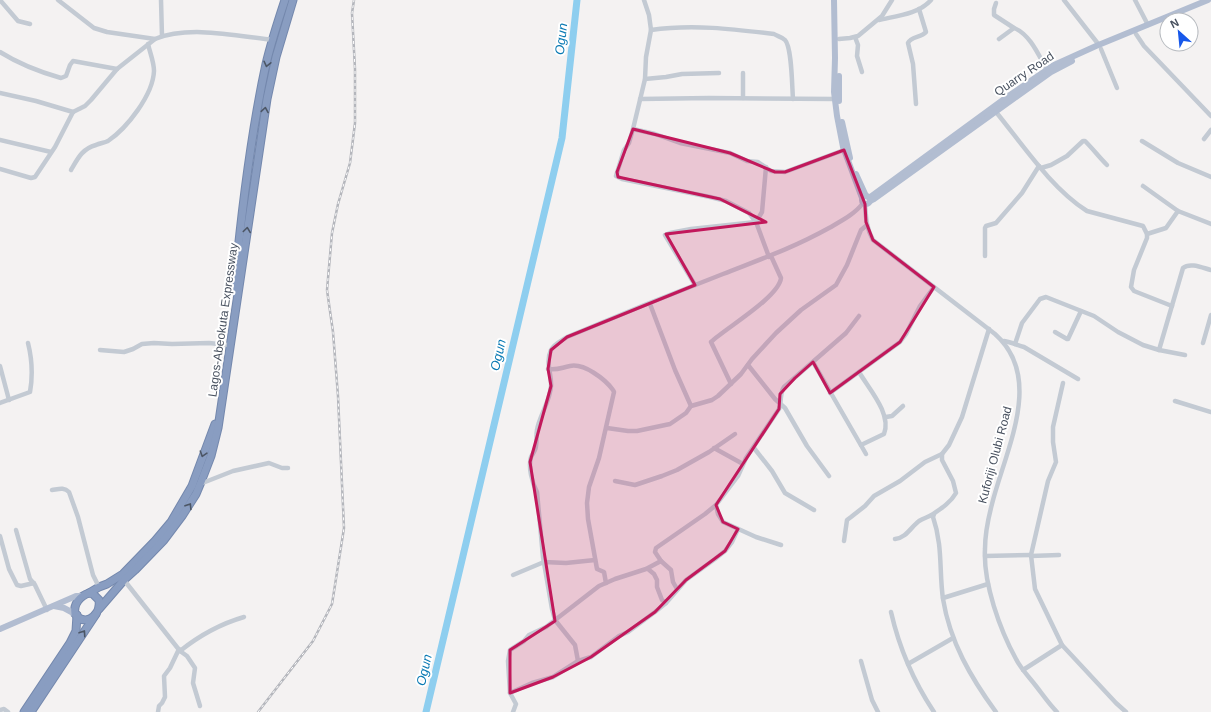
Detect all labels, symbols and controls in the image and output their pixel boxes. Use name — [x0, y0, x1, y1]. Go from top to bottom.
north arrow — [1159, 12, 1199, 52]
text: N — [1168, 16, 1181, 30]
water label: Ogun — [552, 22, 570, 56]
street label: Quarry Road — [992, 49, 1056, 99]
one-way arrow — [263, 61, 271, 68]
one-way arrow — [260, 107, 269, 113]
one-way arrow — [242, 227, 251, 233]
street label: Lagos-Abeokuta Expressway — [205, 242, 241, 398]
water label: Ogun — [487, 338, 509, 372]
street label: Kuforiji Olubi Road — [975, 405, 1015, 505]
one-way arrow — [200, 450, 208, 457]
one-way arrow — [184, 503, 192, 510]
one-way arrow — [79, 630, 86, 637]
water label: Ogun — [413, 653, 435, 687]

